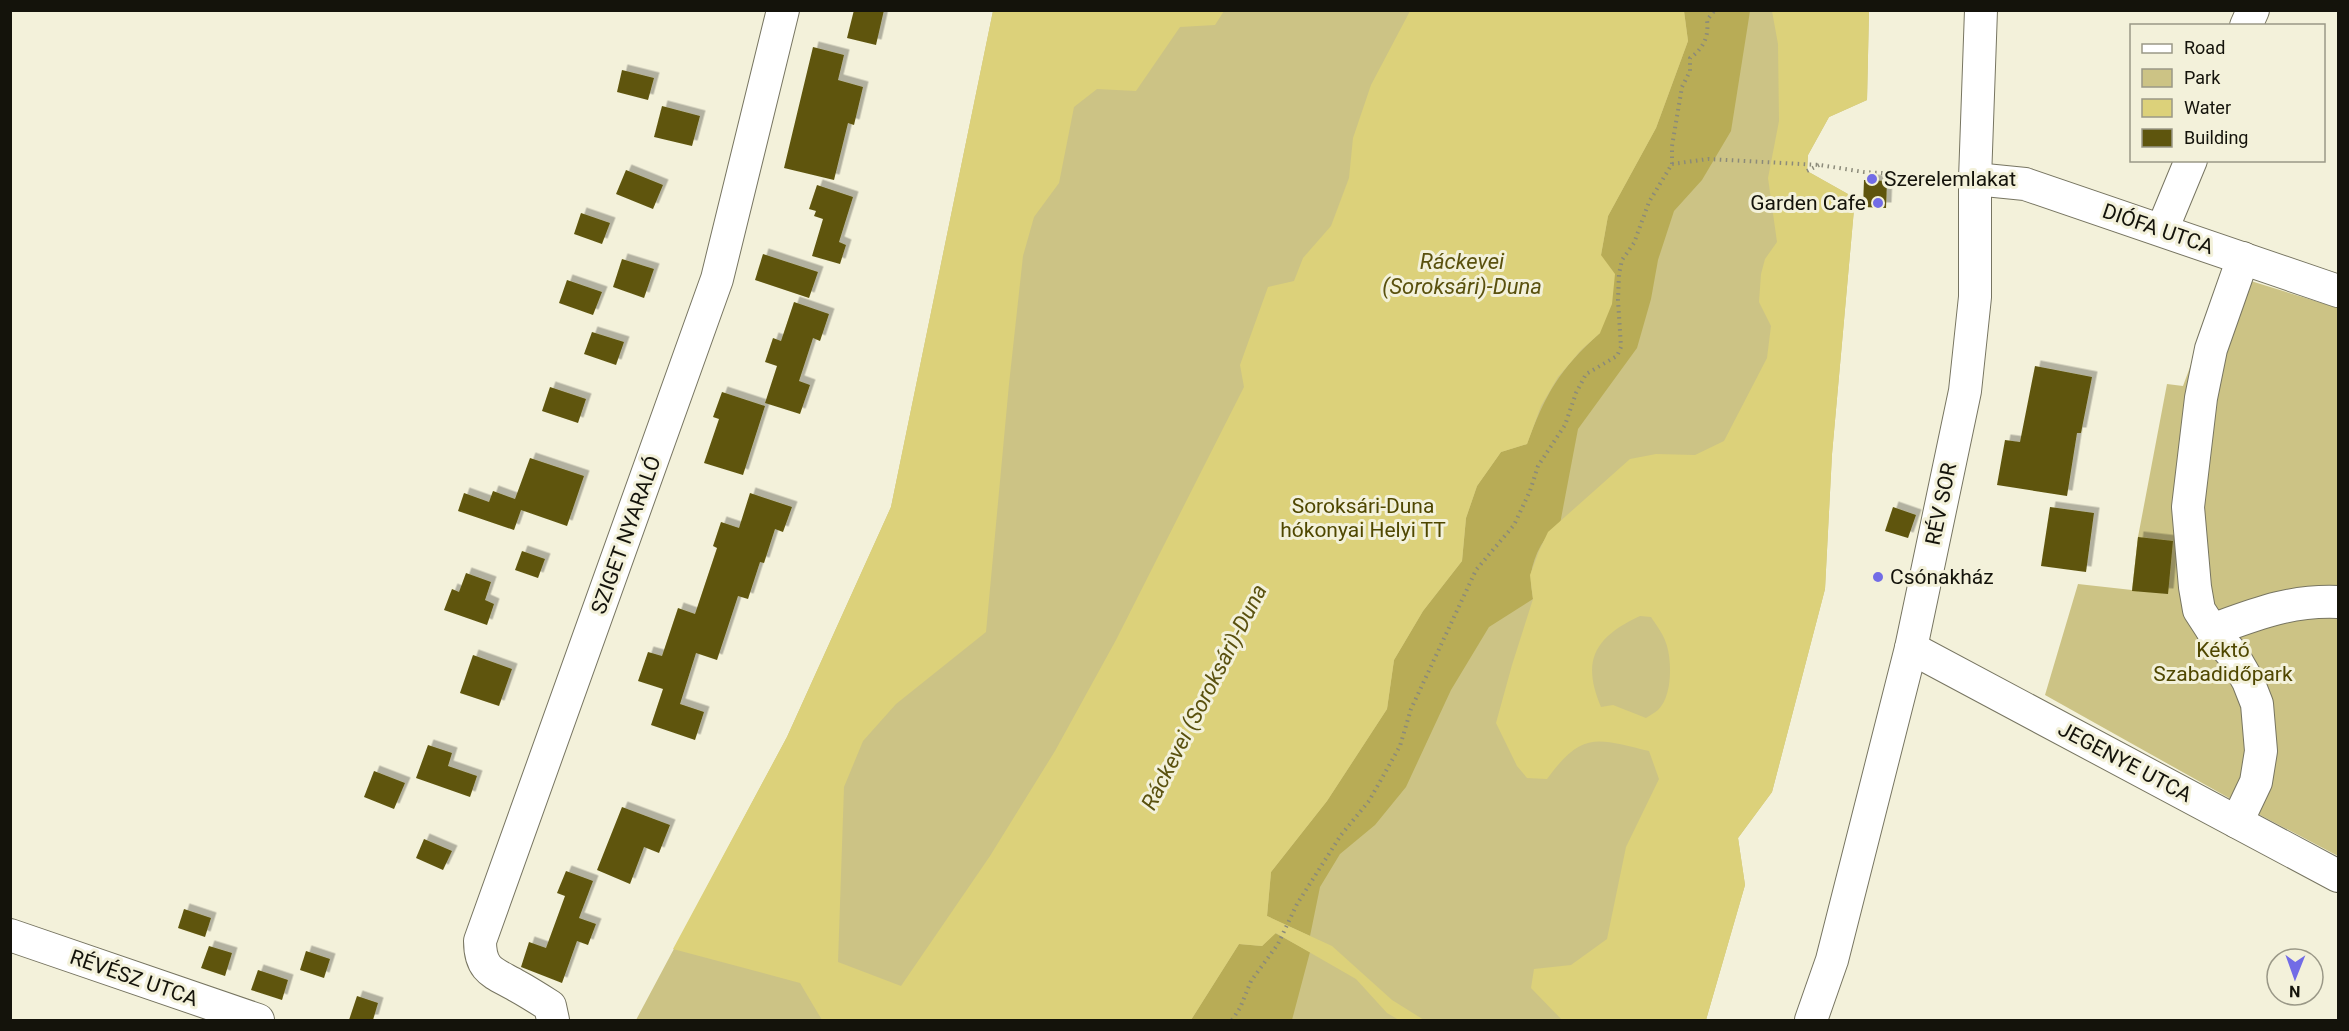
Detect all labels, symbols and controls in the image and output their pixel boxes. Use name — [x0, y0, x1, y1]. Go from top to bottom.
legend — [2130, 24, 2325, 162]
text: Road — [2184, 37, 2225, 58]
text: Park — [2184, 67, 2221, 88]
text: Water — [2184, 97, 2231, 118]
text: Building — [2184, 127, 2248, 148]
place label: Szerelemlakat — [1884, 167, 2016, 191]
marker: Szerelemlakat — [1865, 172, 1879, 186]
place label: Garden Cafe — [1750, 191, 1866, 215]
marker: Garden Cafe — [1871, 196, 1885, 210]
street label: DIÓFA UTCA — [2099, 199, 2217, 259]
water label: Ráckevei (Soroksári)-Duna — [1382, 249, 1542, 300]
street label: SZIGET NYARALÓ — [586, 453, 666, 617]
street label: RÉV SOR — [1921, 461, 1961, 547]
park label: Soroksári-Duna hókonyai Helyi TT — [1280, 494, 1446, 542]
place label: Csónakház — [1890, 565, 1994, 589]
marker: Csónakház — [1871, 570, 1885, 584]
water label: Ráckevei (Soroksári)-Duna — [1136, 580, 1273, 814]
park label: Kéktó Szabadidőpark — [2153, 638, 2293, 686]
street label: JEGENYE UTCA — [2054, 717, 2196, 807]
street label: RÉVÉSZ UTCA — [67, 945, 201, 1011]
north arrow — [2265, 947, 2325, 1007]
text: N — [2289, 982, 2301, 1001]

